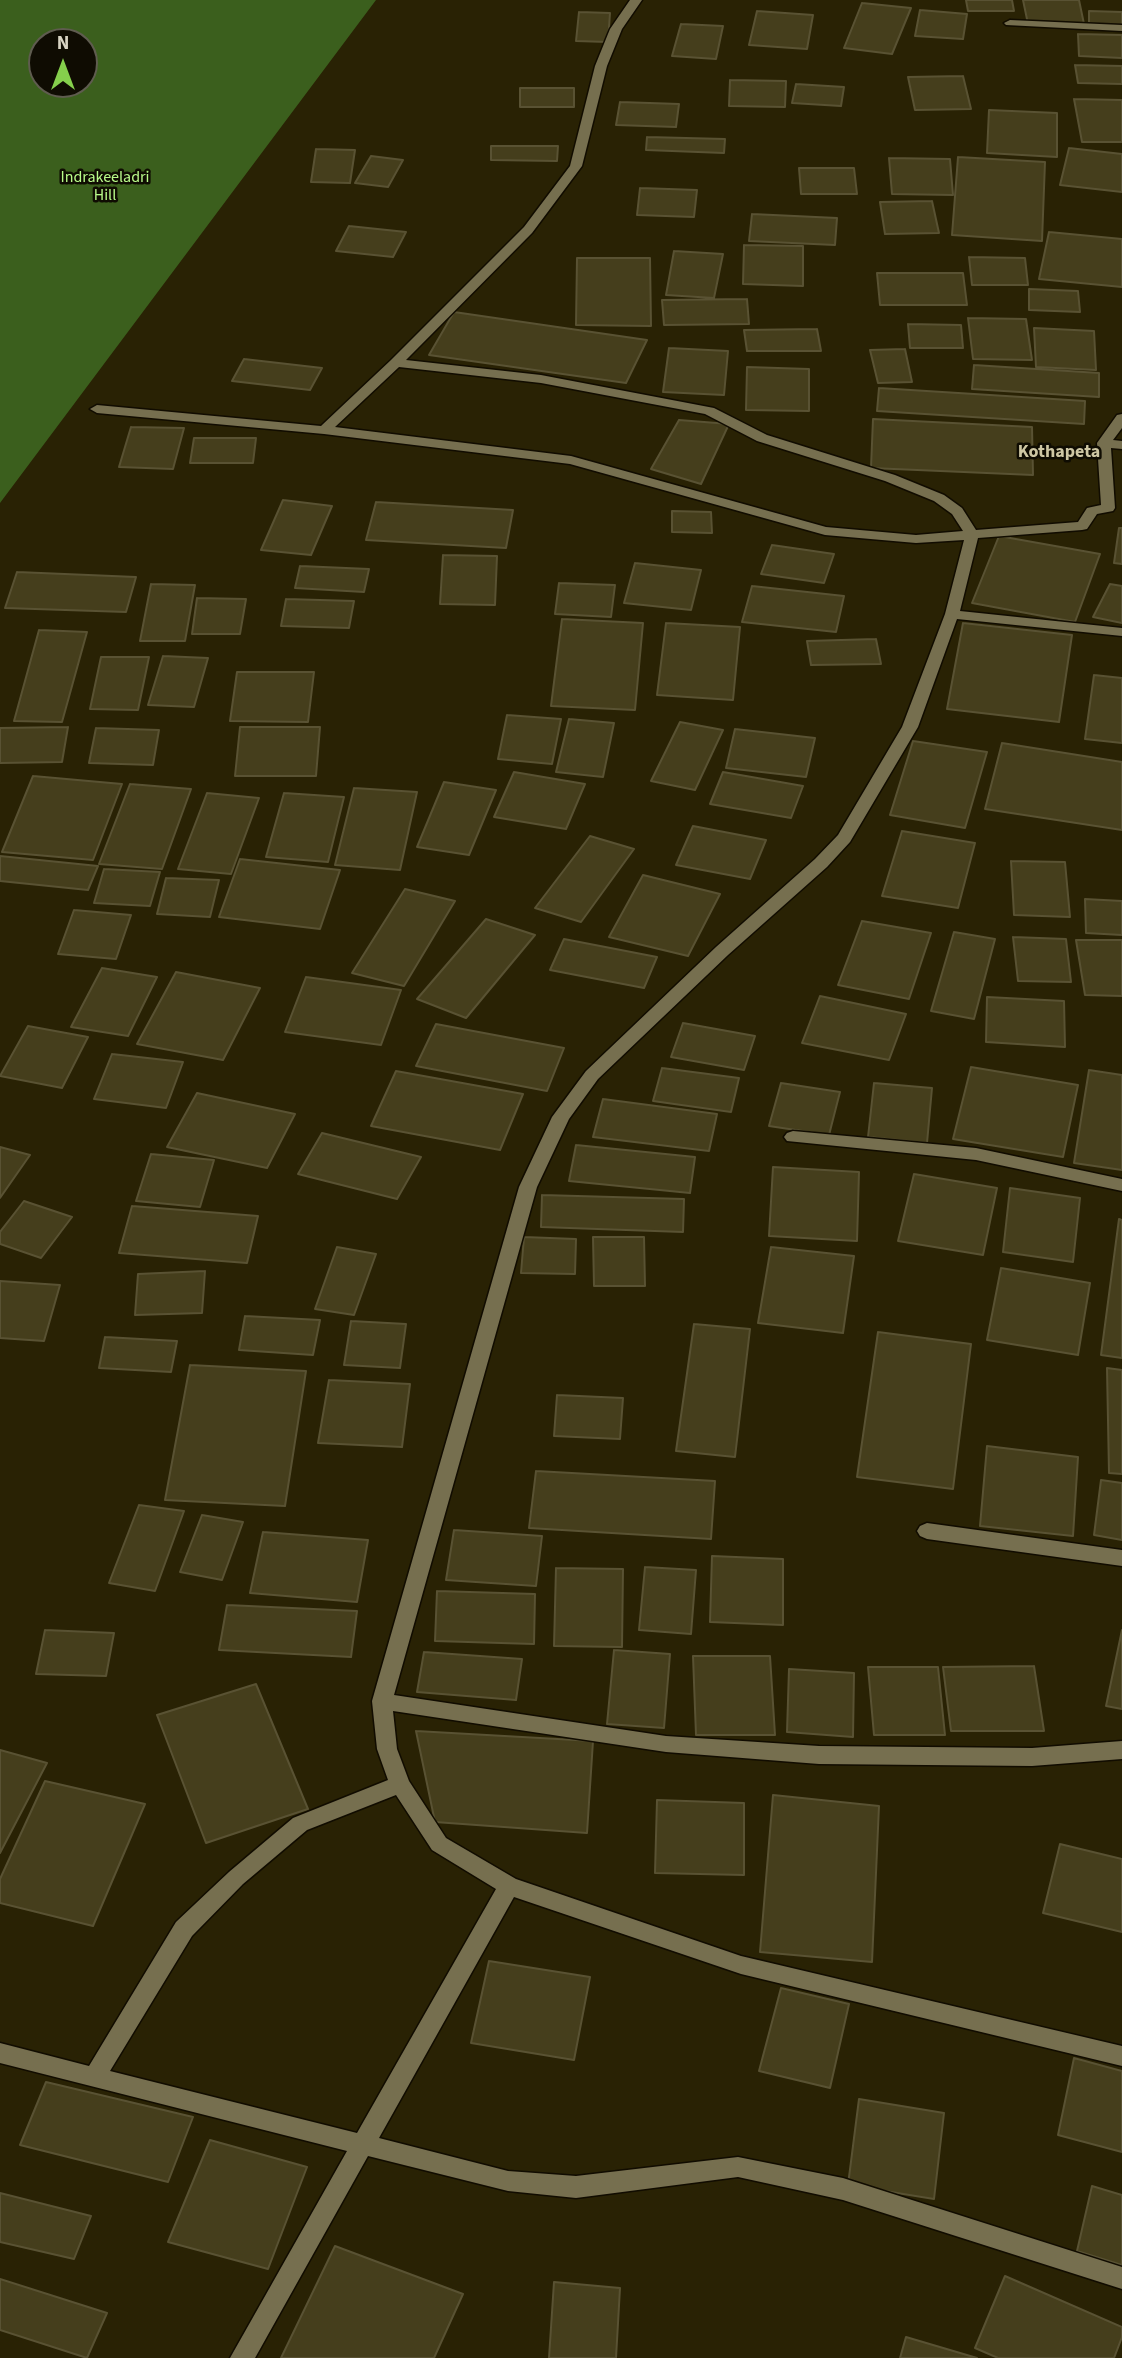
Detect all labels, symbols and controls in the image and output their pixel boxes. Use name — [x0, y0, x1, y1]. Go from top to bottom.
north arrow — [28, 28, 98, 98]
text: N — [57, 30, 69, 57]
park label: Indrakeeladri Hill — [60, 168, 150, 206]
district label: Kothapeta — [1018, 442, 1100, 464]

